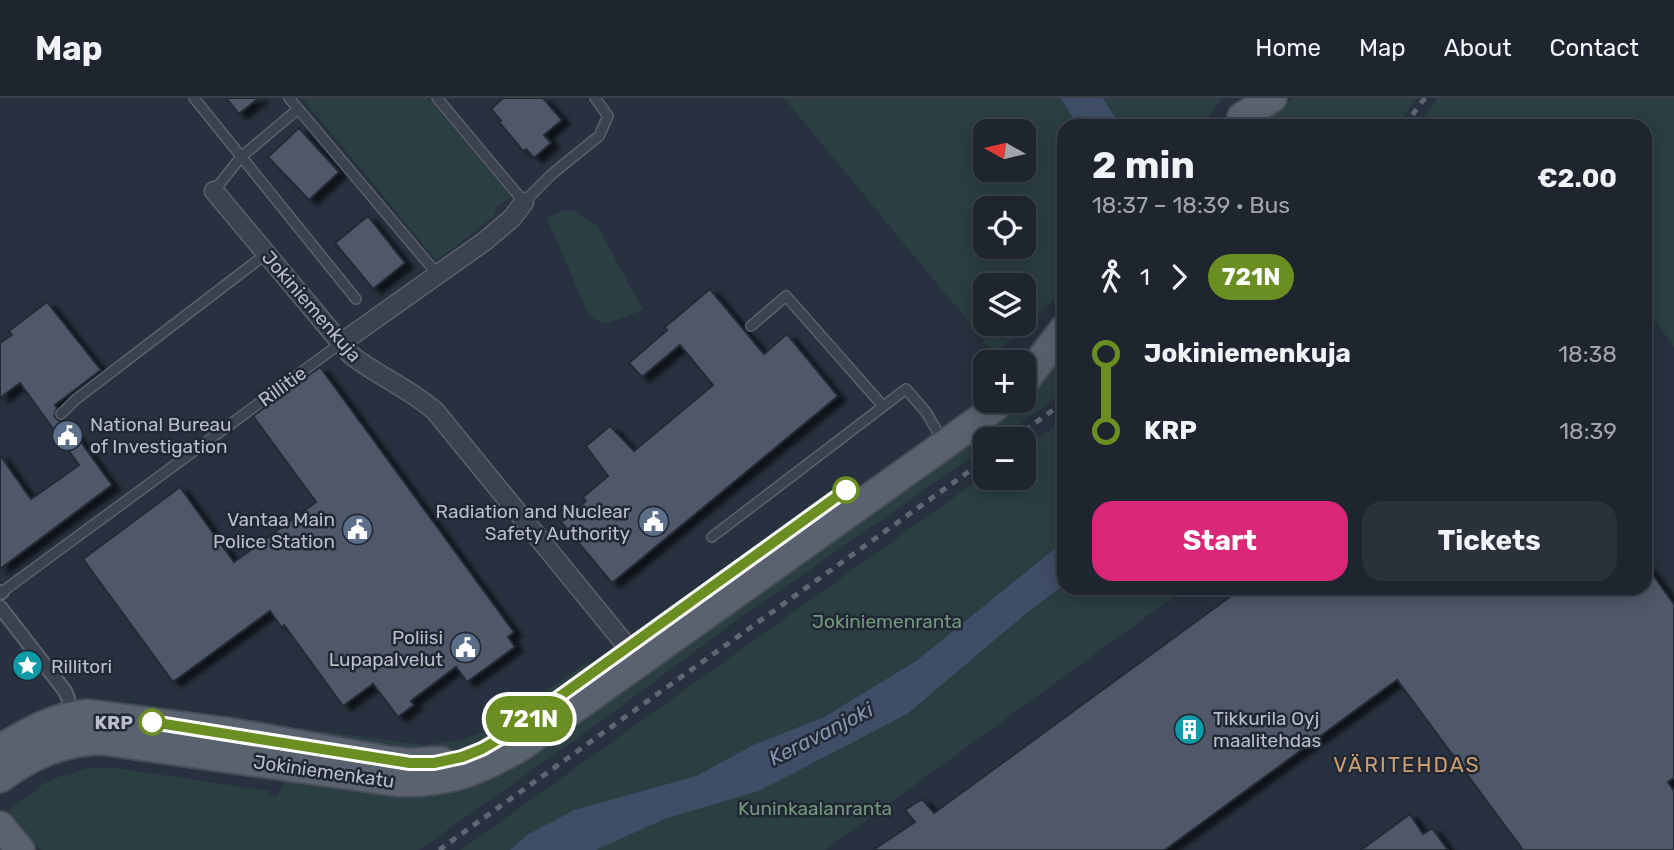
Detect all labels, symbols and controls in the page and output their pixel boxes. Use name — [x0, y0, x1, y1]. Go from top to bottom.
text: Map — [35, 29, 103, 68]
text: Home — [1255, 34, 1321, 62]
text: Map — [1359, 34, 1406, 62]
text: About — [1444, 34, 1512, 62]
text: Contact — [1550, 34, 1639, 62]
north arrow — [973, 119, 1036, 182]
map controls — [973, 119, 1036, 490]
text: 2 min — [1092, 142, 1195, 188]
text: €2.00 — [1537, 163, 1617, 194]
text: 18:37 – 18:39 · Bus — [1092, 191, 1290, 219]
button: locate — [973, 196, 1036, 259]
street label: Jokiniemenkuja — [257, 246, 366, 367]
icon: walk — [1092, 258, 1130, 296]
icon: forward — [1160, 258, 1198, 296]
text: 1 — [1140, 263, 1150, 291]
text: 721N — [1222, 263, 1280, 291]
button: layers — [973, 273, 1036, 336]
text: Jokiniemenkuja — [1144, 338, 1351, 369]
text: 18:38 — [1558, 340, 1617, 368]
button: + — [973, 350, 1036, 413]
street label: Rillitie — [254, 361, 311, 411]
place label: National Bureau of Investigation — [90, 413, 232, 458]
text: KRP — [1144, 415, 1197, 446]
text: 18:39 — [1559, 417, 1617, 445]
public building icon: National Bureau of Investigation — [50, 418, 84, 452]
button: − — [973, 427, 1036, 490]
unlabelled marker — [833, 477, 859, 503]
place label: Radiation and Nuclear Safety Authority — [436, 500, 631, 545]
button: Start — [1092, 501, 1348, 581]
button: Tickets — [1362, 501, 1617, 581]
public building icon: Radiation and Nuclear Safety Authority — [636, 505, 670, 539]
place label: Vantaa Main Police Station — [213, 508, 335, 553]
public building icon: Vantaa Main Police Station — [341, 513, 375, 547]
park label: Jokiniemenranta — [812, 610, 962, 633]
place label: Poliisi Lupapalvelut — [329, 626, 444, 671]
public building icon: Poliisi Lupapalvelut — [449, 631, 483, 665]
place icon: Rillitori — [11, 649, 45, 683]
place label: Rillitori — [51, 655, 112, 678]
line badge: 721N — [480, 696, 578, 742]
water label: Keravanjoki — [764, 696, 878, 770]
text: 721N — [500, 705, 558, 733]
place label: Tikkurila Oyj maalitehdas — [1213, 707, 1321, 752]
marker: KRP — [139, 709, 165, 735]
place label: KRP — [94, 711, 133, 734]
building icon: Tikkurila Oyj maalitehdas — [1173, 712, 1207, 746]
street label: Jokiniemenkatu — [252, 750, 396, 793]
district label: VÄRITEHDAS — [1333, 752, 1481, 777]
park label: Kuninkaalanranta — [738, 797, 892, 820]

